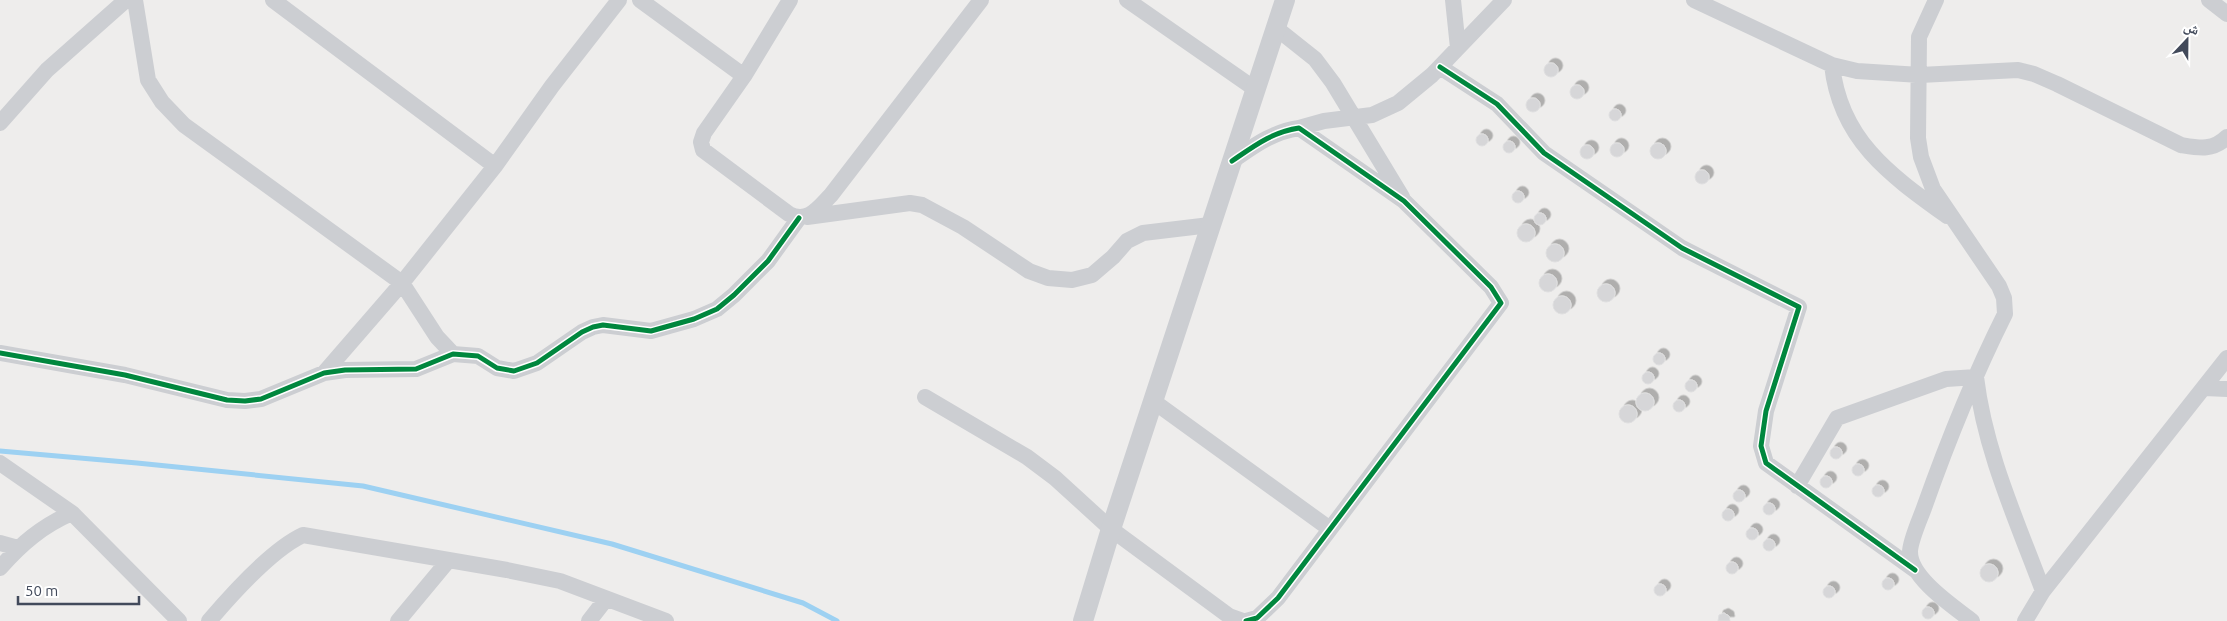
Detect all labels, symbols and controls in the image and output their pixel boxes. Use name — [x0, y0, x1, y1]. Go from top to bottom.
north arrow — [2162, 15, 2212, 65]
text: ش — [2182, 18, 2202, 39]
scale bar — [18, 574, 139, 606]
text: 50 m — [25, 582, 58, 599]

